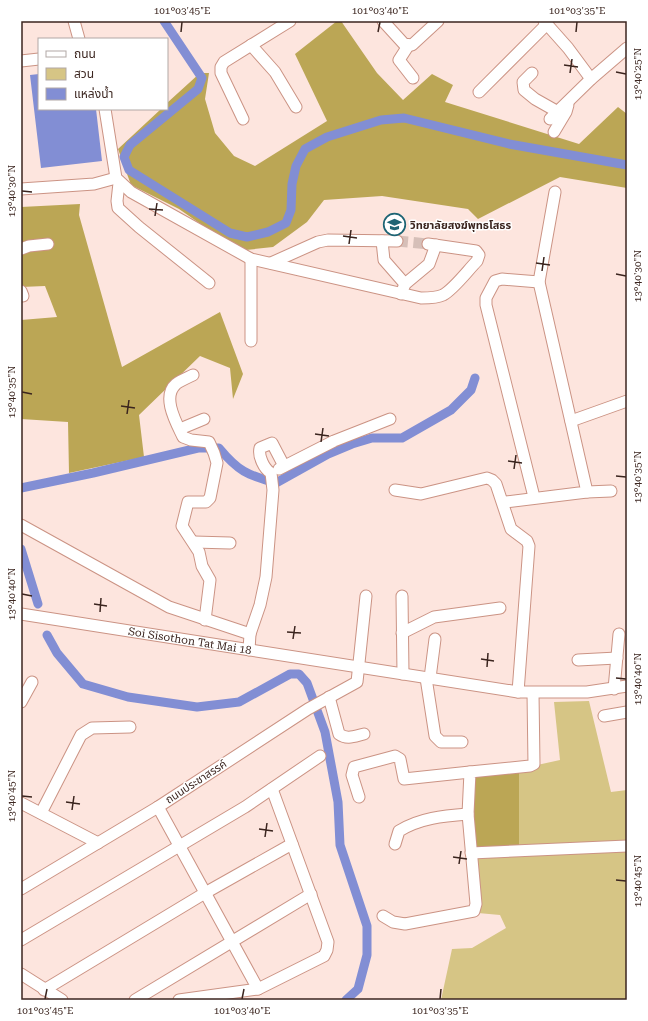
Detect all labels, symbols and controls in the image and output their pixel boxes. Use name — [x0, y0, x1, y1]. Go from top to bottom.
text: 101°03'45"E — [154, 5, 210, 16]
text: 101°03'40"E — [352, 5, 408, 16]
text: 101°03'35"E — [549, 5, 605, 16]
legend — [38, 38, 168, 110]
text: ถนน — [74, 47, 96, 61]
text: 13°40'25"N — [632, 48, 643, 100]
text: สวน — [74, 67, 94, 81]
text: แหล่งน้ำ — [74, 85, 113, 101]
text: 13°40'30"N — [6, 165, 17, 217]
school or university icon: วิทยาลัยสงฆ์พุทธโสธร — [381, 212, 407, 238]
place label: วิทยาลัยสงฆ์พุทธโสธร — [410, 219, 512, 232]
text: 13°40'30"N — [632, 250, 643, 302]
text: 13°40'35"N — [6, 366, 17, 418]
text: 13°40'35"N — [632, 451, 643, 503]
text: 13°40'40"N — [6, 568, 17, 620]
street label: Soi Sisothon Tat Mai 18 — [127, 624, 253, 657]
text: 13°40'40"N — [632, 653, 643, 705]
street label: ถนนประชาสรรค์ — [163, 757, 229, 807]
text: 13°40'45"N — [6, 770, 17, 822]
text: 13°40'45"N — [632, 855, 643, 907]
text: 101°03'45"E — [17, 1005, 73, 1016]
text: 101°03'40"E — [214, 1005, 270, 1016]
text: 101°03'35"E — [412, 1005, 468, 1016]

